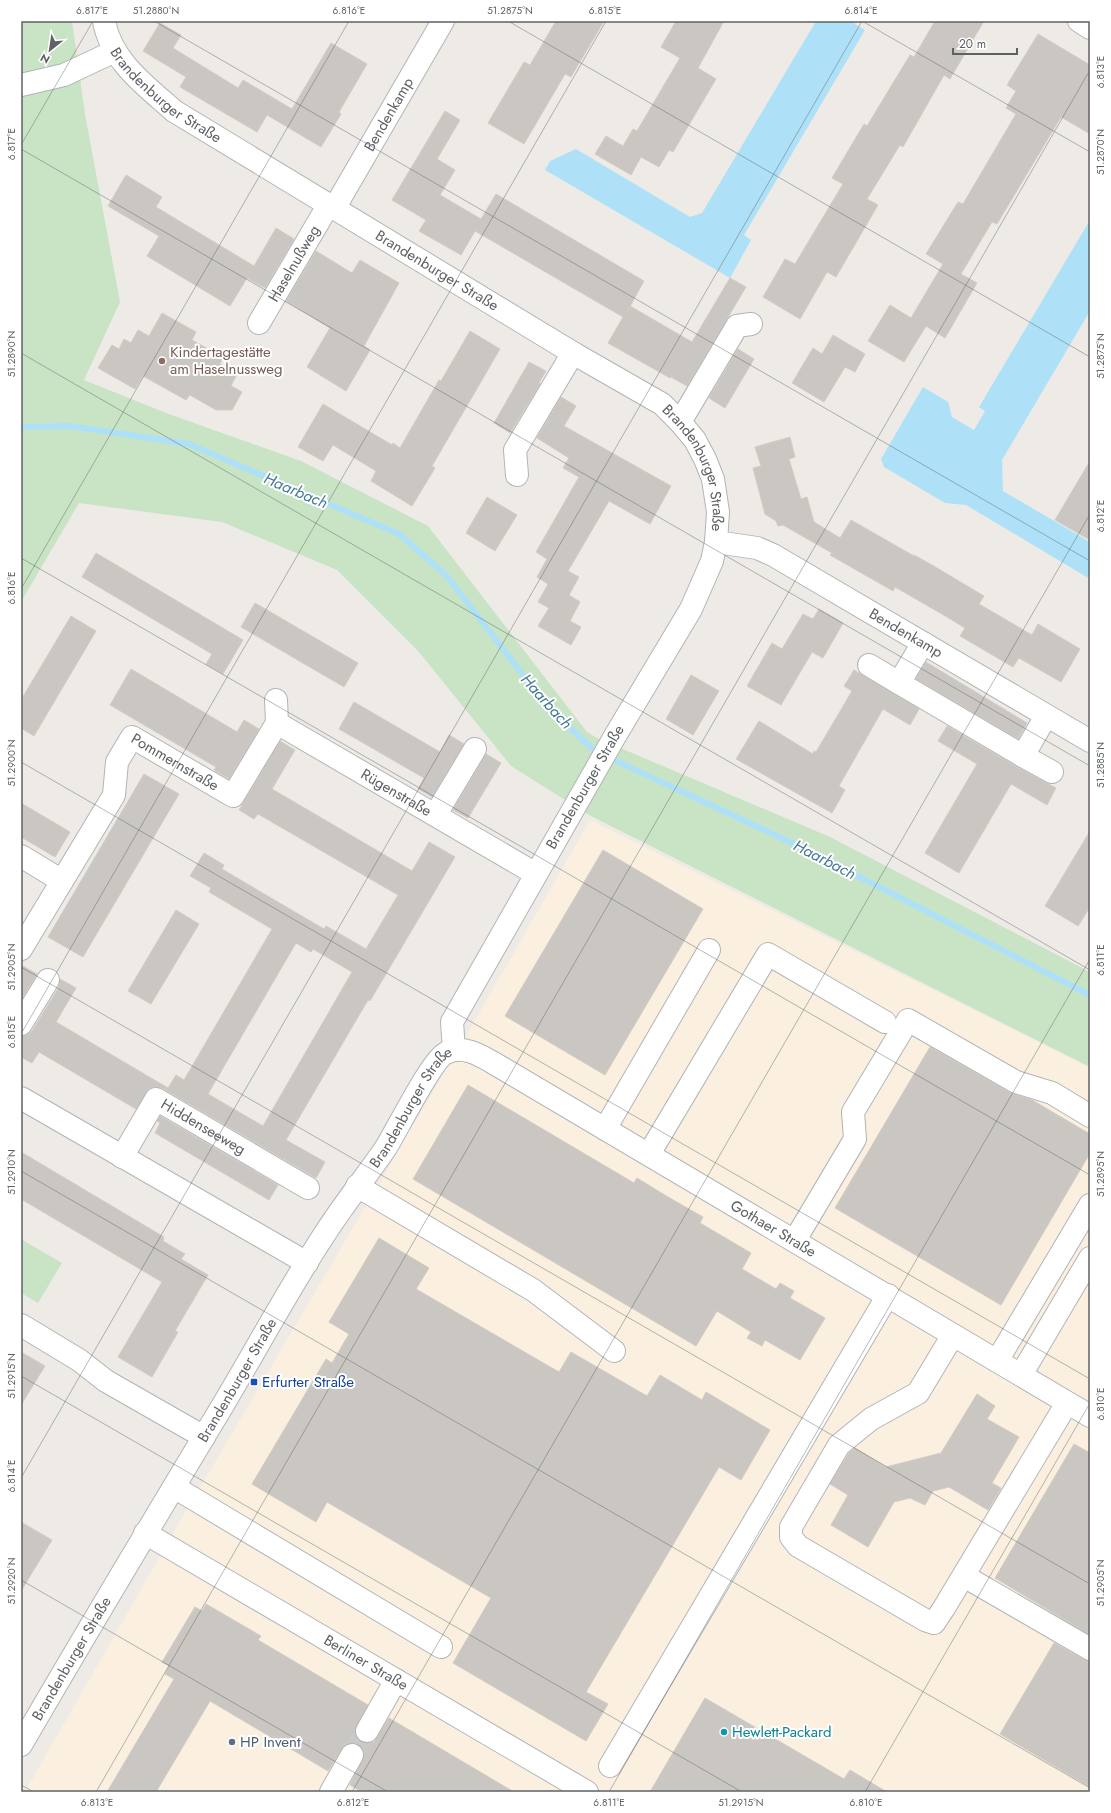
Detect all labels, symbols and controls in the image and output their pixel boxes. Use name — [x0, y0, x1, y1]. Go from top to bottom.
text: 6.817°E — [76, 3, 108, 18]
text: 51.2880°N — [133, 3, 179, 18]
text: 6.816°E — [333, 3, 365, 18]
text: 51.2875°N — [487, 3, 533, 18]
text: 6.815°E — [589, 3, 621, 18]
text: 6.814°E — [845, 3, 877, 18]
north arrow — [30, 30, 70, 70]
scale bar — [953, 30, 1017, 56]
text: 20 m — [959, 35, 986, 53]
street label: Brandenburger Straße — [105, 43, 226, 148]
text: N — [37, 50, 53, 68]
text: 6.813°E — [1093, 56, 1108, 88]
street label: Bendenkamp — [359, 73, 419, 156]
text: 6.817°E — [4, 128, 19, 160]
text: 51.2870°N — [1093, 129, 1108, 175]
street label: Haselnußweg — [263, 221, 325, 306]
street label: Brandenburger Straße — [371, 225, 503, 317]
text: 51.2890°N — [4, 331, 19, 377]
text: 51.2875°N — [1093, 333, 1108, 379]
place label: Kindertagestätte am Haselnussweg — [170, 341, 283, 380]
marker: Kindertagestätte am Haselnussweg — [157, 356, 167, 366]
street label: Brandenburger Straße — [657, 399, 729, 532]
water label: Haarbach — [260, 467, 331, 514]
text: 6.812°E — [1093, 500, 1108, 532]
text: 6.816°E — [4, 572, 19, 604]
street label: Bendenkamp — [865, 603, 947, 664]
water label: Haarbach — [516, 669, 578, 734]
street label: Brandenburger Straße — [540, 720, 630, 853]
street label: Pommernstraße — [127, 728, 223, 797]
text: 51.2900°N — [4, 739, 19, 787]
text: 51.2885°N — [1093, 742, 1108, 788]
street label: Rügenstraße — [357, 763, 436, 822]
water label: Haarbach — [790, 834, 860, 885]
text: 51.2905°N — [4, 944, 19, 990]
text: 6.811°E — [1093, 944, 1108, 976]
text: 6.815°E — [4, 1016, 19, 1048]
street label: Brandenburger Straße — [364, 1041, 456, 1173]
street label: Hiddenseeweg — [157, 1093, 250, 1160]
text: 51.2910°N — [4, 1149, 19, 1195]
text: 51.2895°N — [1093, 1151, 1108, 1197]
street label: Gothaer Straße — [726, 1195, 821, 1263]
street label: Brandenburger Straße — [192, 1314, 282, 1446]
text: 51.2915°N — [4, 1353, 19, 1399]
place label: Erfurter Straße — [262, 1371, 354, 1393]
marker: Erfurter Straße — [249, 1377, 259, 1387]
text: 6.810°E — [1093, 1388, 1108, 1421]
text: 6.814°E — [4, 1460, 19, 1492]
text: 51.2920°N — [4, 1558, 19, 1604]
text: 51.2905°N — [1093, 1560, 1108, 1606]
street label: Brandenburger Straße — [26, 1592, 117, 1725]
street label: Berliner Straße — [320, 1629, 412, 1696]
place label: Hewlett-Packard — [732, 1721, 832, 1743]
marker: Hewlett-Packard — [719, 1727, 729, 1737]
place label: HP Invent — [240, 1731, 301, 1753]
marker: HP Invent — [227, 1737, 237, 1747]
text: 6.813°E — [81, 1795, 113, 1810]
text: 6.812°E — [337, 1795, 369, 1810]
text: 6.811°E — [593, 1795, 625, 1810]
text: 51.2915°N — [718, 1795, 764, 1810]
text: 6.810°E — [850, 1795, 883, 1810]

